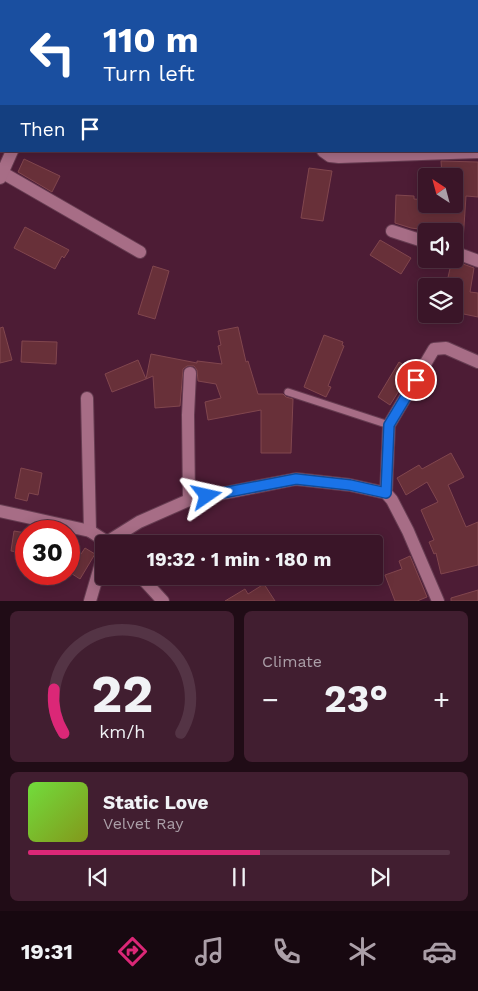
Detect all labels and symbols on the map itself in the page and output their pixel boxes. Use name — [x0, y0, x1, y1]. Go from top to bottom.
north arrow — [418, 168, 462, 212]
pin — [395, 359, 437, 401]
position arrow — [180, 469, 232, 521]
speed limit sign: 30 — [15, 520, 80, 585]

